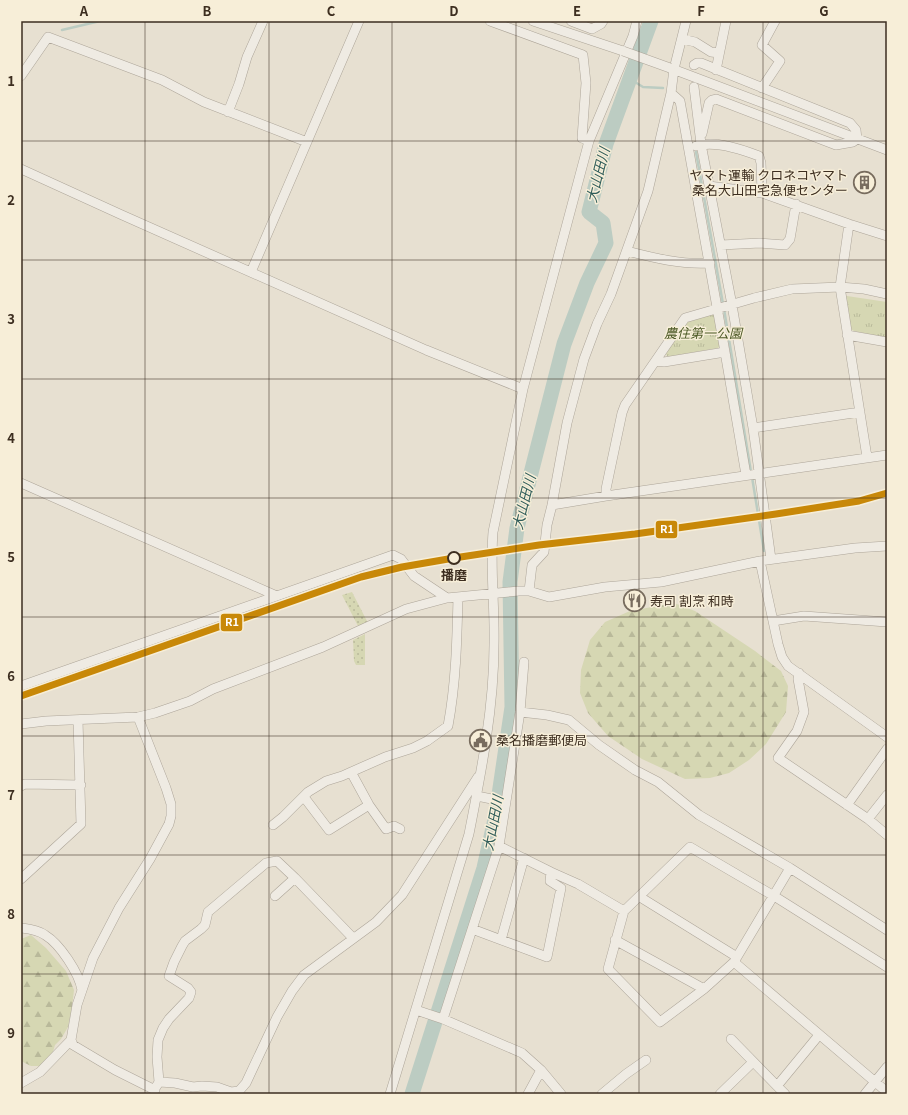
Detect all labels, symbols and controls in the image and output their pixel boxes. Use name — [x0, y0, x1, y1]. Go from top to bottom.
text: A — [79, 1, 89, 20]
text: B — [203, 1, 212, 20]
text: C — [327, 1, 336, 20]
text: D — [449, 1, 459, 20]
text: E — [573, 1, 581, 20]
text: F — [697, 1, 705, 20]
text: G — [819, 1, 829, 20]
text: 1 — [7, 71, 15, 90]
water label: 大山田川 — [581, 143, 614, 204]
place label: ヤマト運輸 クロネコヤマト 桑名大山田宅急便センター — [689, 165, 848, 199]
building icon: ヤマト運輸 クロネコヤマト 桑名大山田宅急便センター — [851, 169, 877, 195]
text: 2 — [7, 190, 15, 209]
text: 3 — [7, 309, 15, 328]
park label: 農住第一公園 — [664, 323, 744, 342]
text: 4 — [7, 428, 15, 447]
water label: 大山田川 — [507, 470, 540, 531]
line badge: R1 — [655, 520, 678, 539]
text: R1 — [660, 520, 674, 536]
text: 5 — [7, 547, 15, 566]
marker: 播磨 — [447, 551, 461, 565]
place label: 播磨 — [441, 565, 467, 584]
restaurant icon: 寿司 割烹 和時 — [621, 588, 647, 614]
place label: 寿司 割烹 和時 — [650, 591, 734, 610]
line badge: R1 — [220, 613, 243, 632]
text: R1 — [225, 613, 239, 629]
text: 6 — [7, 666, 15, 685]
public building icon: 桑名播磨郵便局 — [467, 727, 493, 753]
place label: 桑名播磨郵便局 — [496, 730, 587, 749]
text: 7 — [7, 785, 15, 804]
water label: 大山田川 — [477, 791, 508, 852]
text: 8 — [7, 904, 15, 923]
text: 9 — [7, 1023, 15, 1042]

